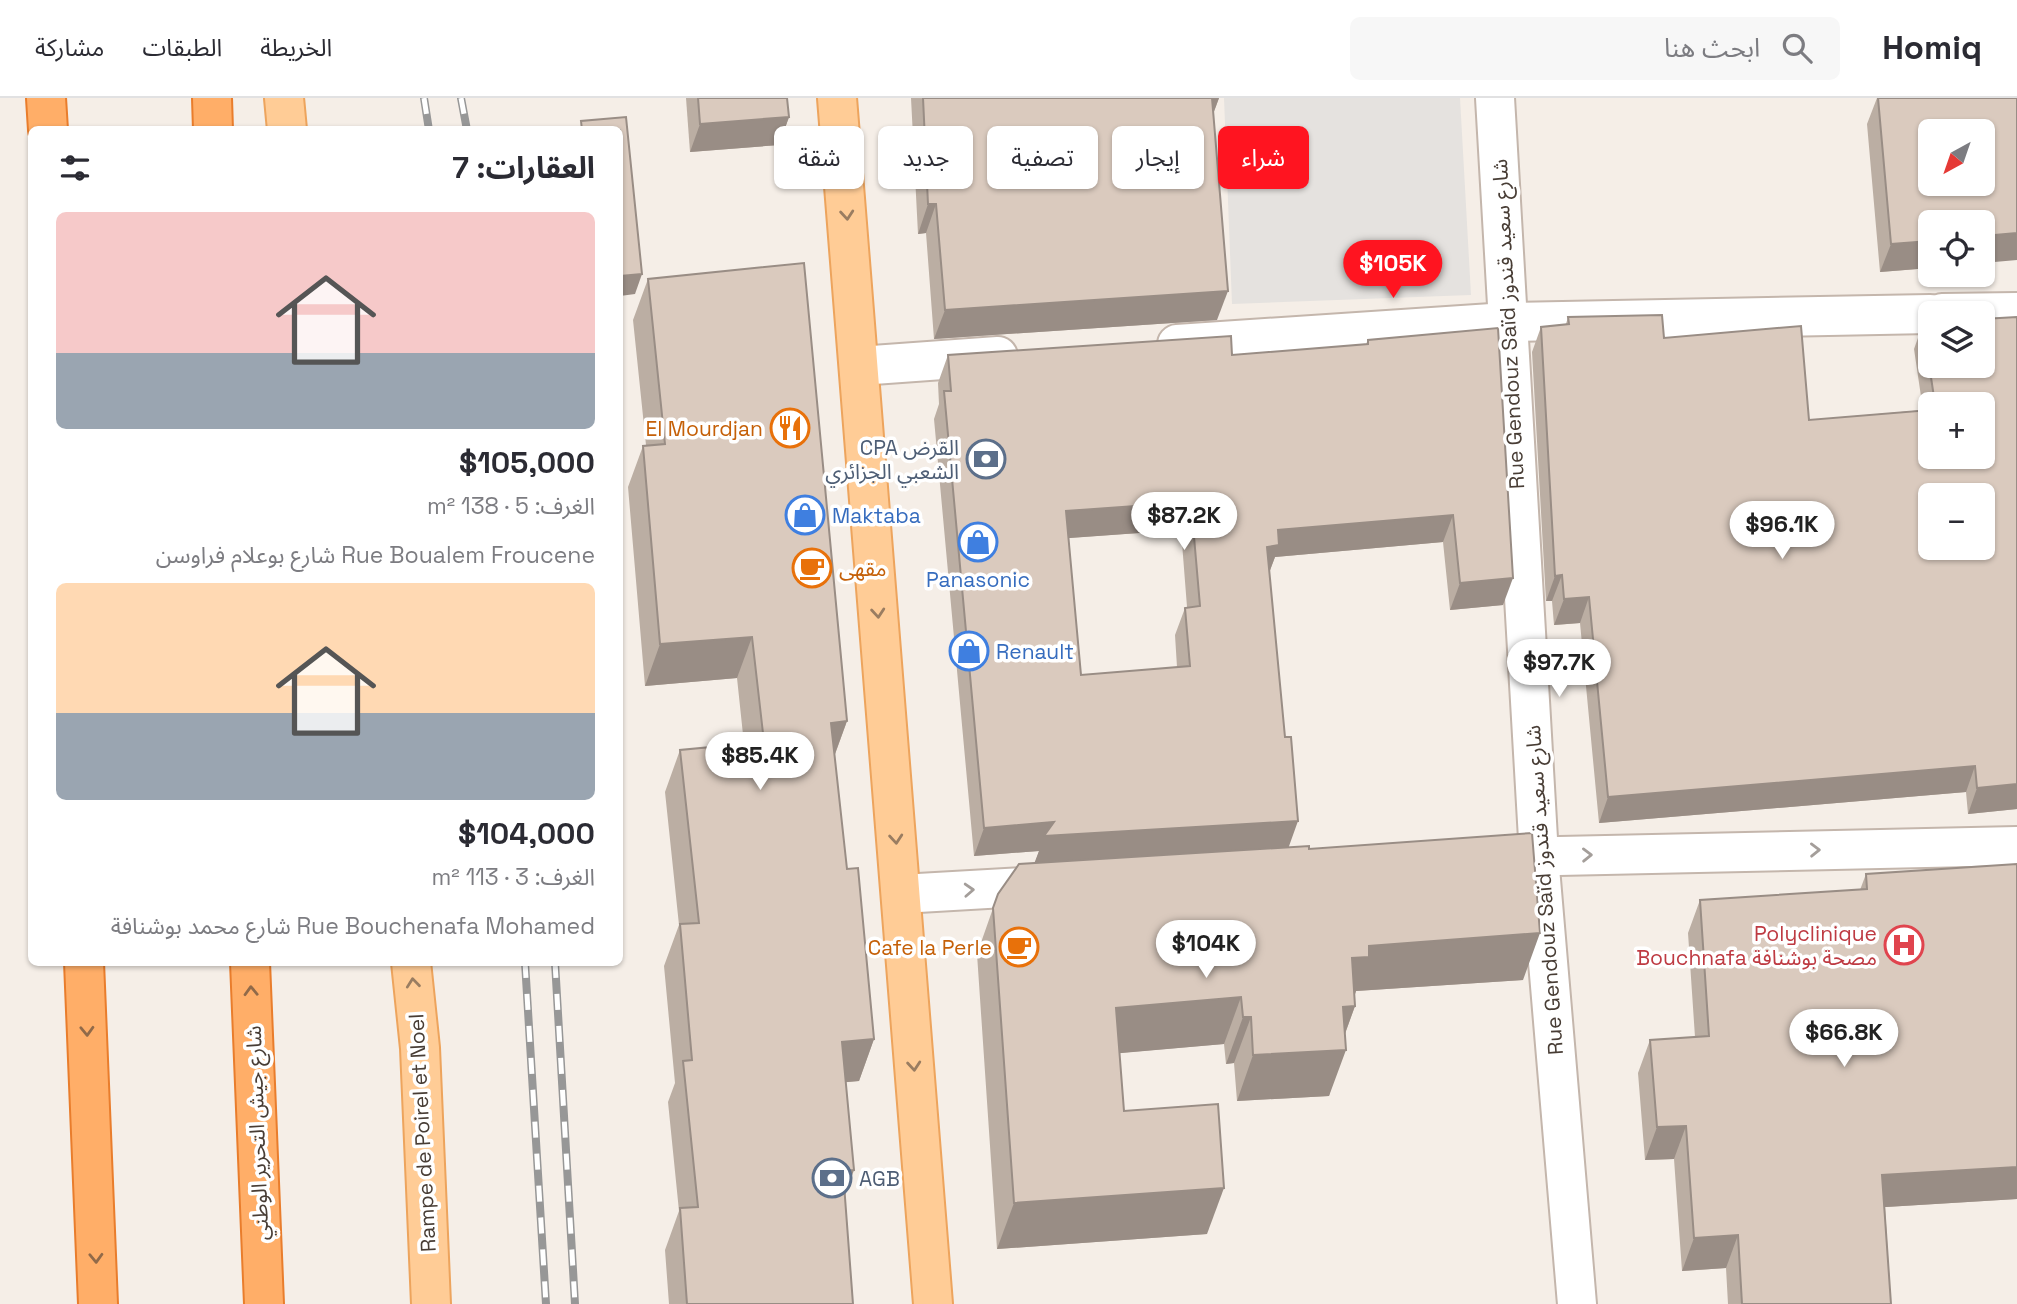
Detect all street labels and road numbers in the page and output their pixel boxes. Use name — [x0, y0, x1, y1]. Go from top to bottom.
street label: Rue Gendouz Saïd شارع سعيد قندوز — [1486, 158, 1532, 490]
street label: Rue Gendouz Saïd شارع سعيد قندوز — [1519, 724, 1571, 1056]
street label: Rampe de Poirel et Noel — [402, 1013, 442, 1253]
street label: شارع جيش التحرير الوطني — [240, 1025, 277, 1241]

